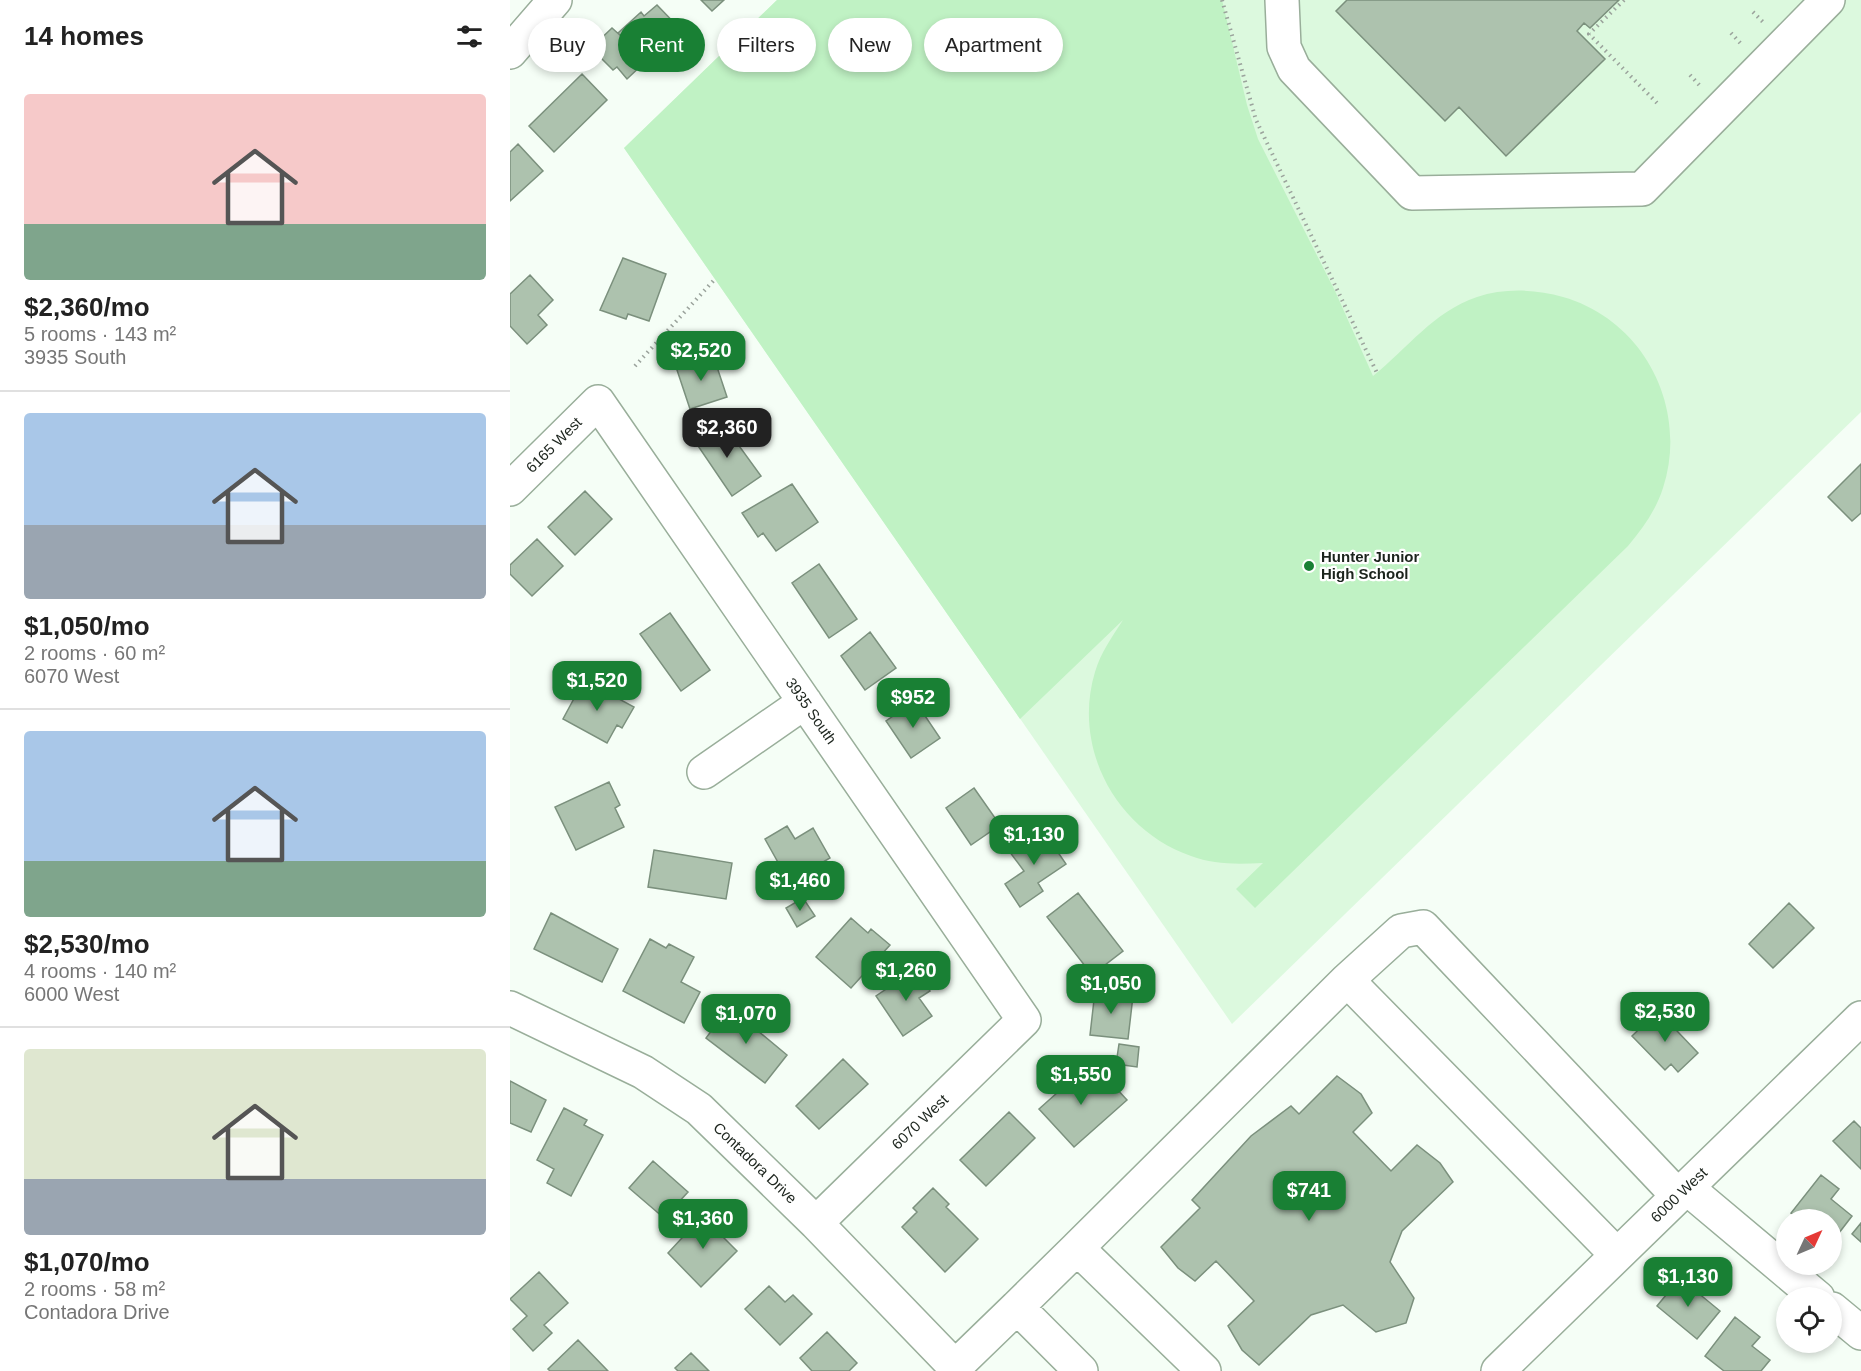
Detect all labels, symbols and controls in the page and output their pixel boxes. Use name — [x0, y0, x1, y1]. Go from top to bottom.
chip: Buy — [528, 18, 606, 72]
chip: Rent — [618, 18, 705, 72]
chip: Filters — [717, 18, 816, 72]
chip: New — [828, 18, 912, 72]
chip: Apartment — [924, 18, 1063, 72]
icon: filters — [453, 20, 486, 53]
text: 14 homes — [24, 21, 144, 51]
icon: home — [201, 133, 309, 241]
text: $2,360/mo — [24, 292, 150, 322]
text: 5 rooms · 143 m² — [24, 323, 176, 345]
pin: $2,520 — [652, 331, 750, 382]
text: $2,520 — [670, 339, 732, 361]
text: 3935 South — [24, 346, 126, 368]
pin: $2,360 — [678, 408, 776, 459]
street label: 6165 West — [522, 413, 585, 476]
text: $2,360 — [696, 416, 758, 438]
icon: home — [201, 452, 309, 560]
place label: Hunter Junior High School — [1321, 548, 1419, 582]
marker: Hunter Junior High School — [1302, 559, 1316, 573]
text: $1,050/mo — [24, 611, 150, 641]
text: 2 rooms · 60 m² — [24, 642, 165, 664]
pin: $1,520 — [548, 661, 646, 712]
text: 6070 West — [24, 665, 119, 687]
text: $1,520 — [566, 669, 628, 691]
street label: 3935 South — [782, 674, 840, 747]
pin: $952 — [877, 678, 949, 729]
text: $952 — [891, 686, 935, 708]
icon: home — [201, 770, 309, 878]
pin: $1,130 — [985, 815, 1083, 866]
text: $1,130 — [1003, 823, 1065, 845]
pin: $1,460 — [751, 861, 849, 912]
text: $1,460 — [769, 869, 831, 891]
text: $2,530/mo — [24, 929, 150, 959]
pin: $1,260 — [857, 951, 955, 1002]
text: $1,260 — [875, 959, 937, 981]
text: 4 rooms · 140 m² — [24, 960, 176, 982]
pin: $1,050 — [1062, 964, 1160, 1015]
text: $1,050 — [1080, 972, 1142, 994]
text: 6000 West — [24, 983, 119, 1005]
pin: $2,530 — [1616, 992, 1714, 1043]
pin: $1,070 — [697, 994, 795, 1045]
text: $2,530 — [1634, 1000, 1696, 1022]
text: $1,070 — [715, 1002, 777, 1024]
pin: $1,550 — [1032, 1055, 1130, 1106]
text: $1,550 — [1050, 1063, 1112, 1085]
icon: home — [201, 1088, 309, 1196]
street label: 6070 West — [888, 1090, 952, 1153]
street label: Contadora Drive — [710, 1119, 801, 1207]
street label: 6000 West — [1647, 1163, 1711, 1226]
pin: $741 — [1273, 1171, 1345, 1222]
text: $741 — [1287, 1179, 1331, 1201]
pin: $1,360 — [654, 1199, 752, 1250]
text: $1,360 — [672, 1207, 734, 1229]
north arrow — [1776, 1209, 1842, 1275]
map controls — [1776, 1209, 1842, 1353]
text: $1,070/mo — [24, 1247, 150, 1277]
pin: $1,130 — [1639, 1257, 1737, 1308]
text: $1,130 — [1657, 1265, 1719, 1287]
text: 2 rooms · 58 m² — [24, 1278, 165, 1300]
button: locate — [1776, 1287, 1842, 1353]
text: Contadora Drive — [24, 1301, 170, 1323]

